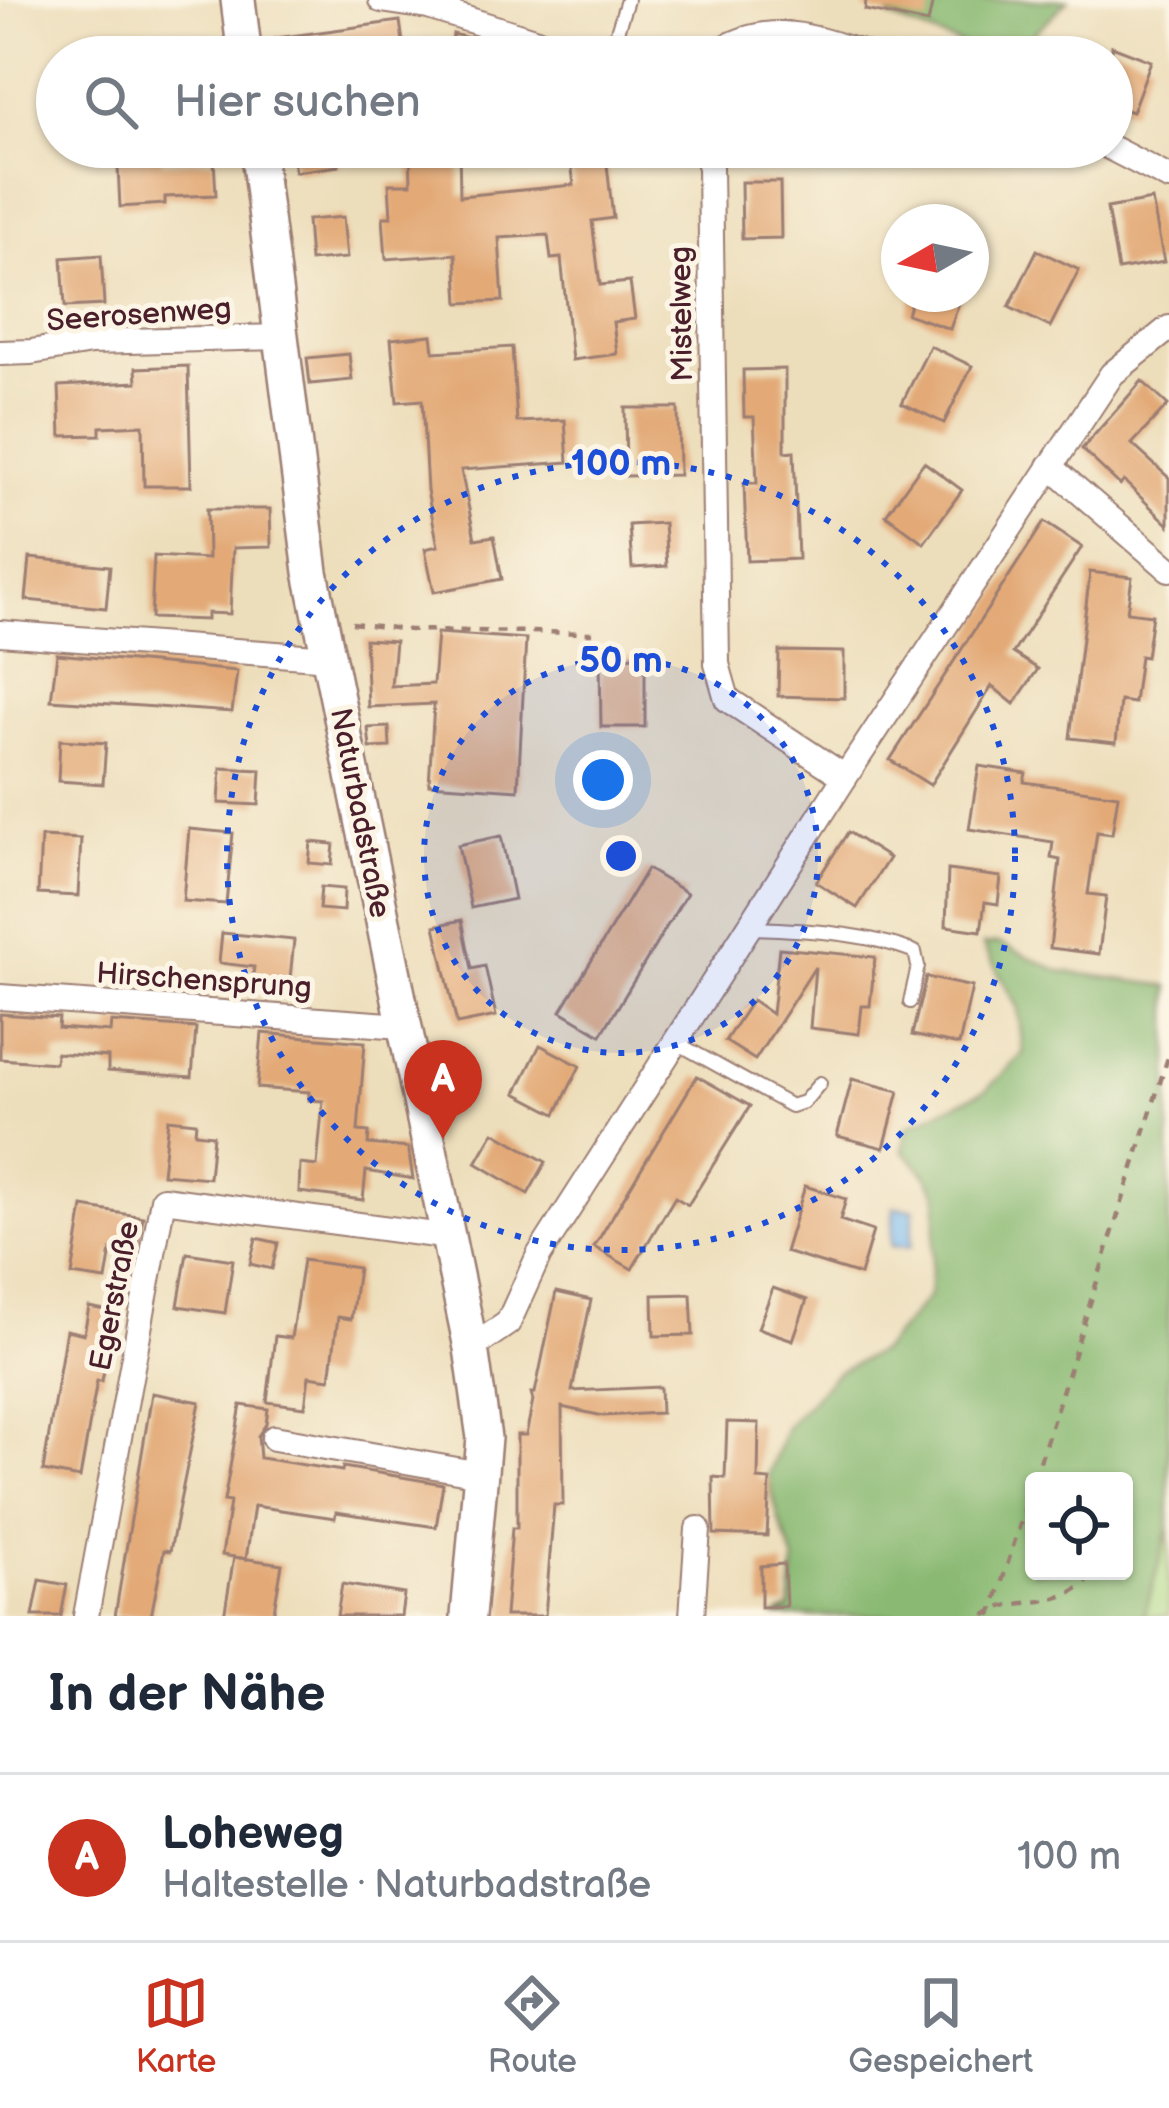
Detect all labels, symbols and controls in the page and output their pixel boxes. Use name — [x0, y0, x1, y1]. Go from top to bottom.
search box — [36, 36, 1133, 168]
icon: search — [78, 69, 144, 135]
text: Hier suchen — [174, 75, 421, 130]
north arrow — [881, 204, 989, 312]
street label: Mistelweg — [663, 246, 701, 382]
street label: Seerosenweg — [45, 291, 233, 339]
text: 100 m — [571, 443, 671, 486]
text: 50 m — [579, 640, 663, 683]
street label: Naturbadstraße — [322, 705, 398, 921]
your location — [573, 750, 633, 810]
centre of rings — [600, 835, 642, 877]
street label: Hirschensprung — [95, 956, 313, 1006]
pin: A — [404, 1040, 482, 1139]
street label: Egerstraße — [83, 1218, 147, 1374]
map controls — [1025, 1472, 1133, 1580]
button: locate — [1025, 1472, 1133, 1580]
text: In der Nähe — [48, 1664, 326, 1725]
text: Loheweg — [162, 1807, 344, 1862]
text: A — [75, 1834, 99, 1881]
text: 100 m — [1017, 1834, 1121, 1881]
text: Haltestelle · Naturbadstraße — [162, 1862, 651, 1909]
tab: Karte — [136, 1970, 216, 2082]
tab: Route — [488, 1970, 577, 2082]
tab: Gespeichert — [848, 1970, 1033, 2082]

